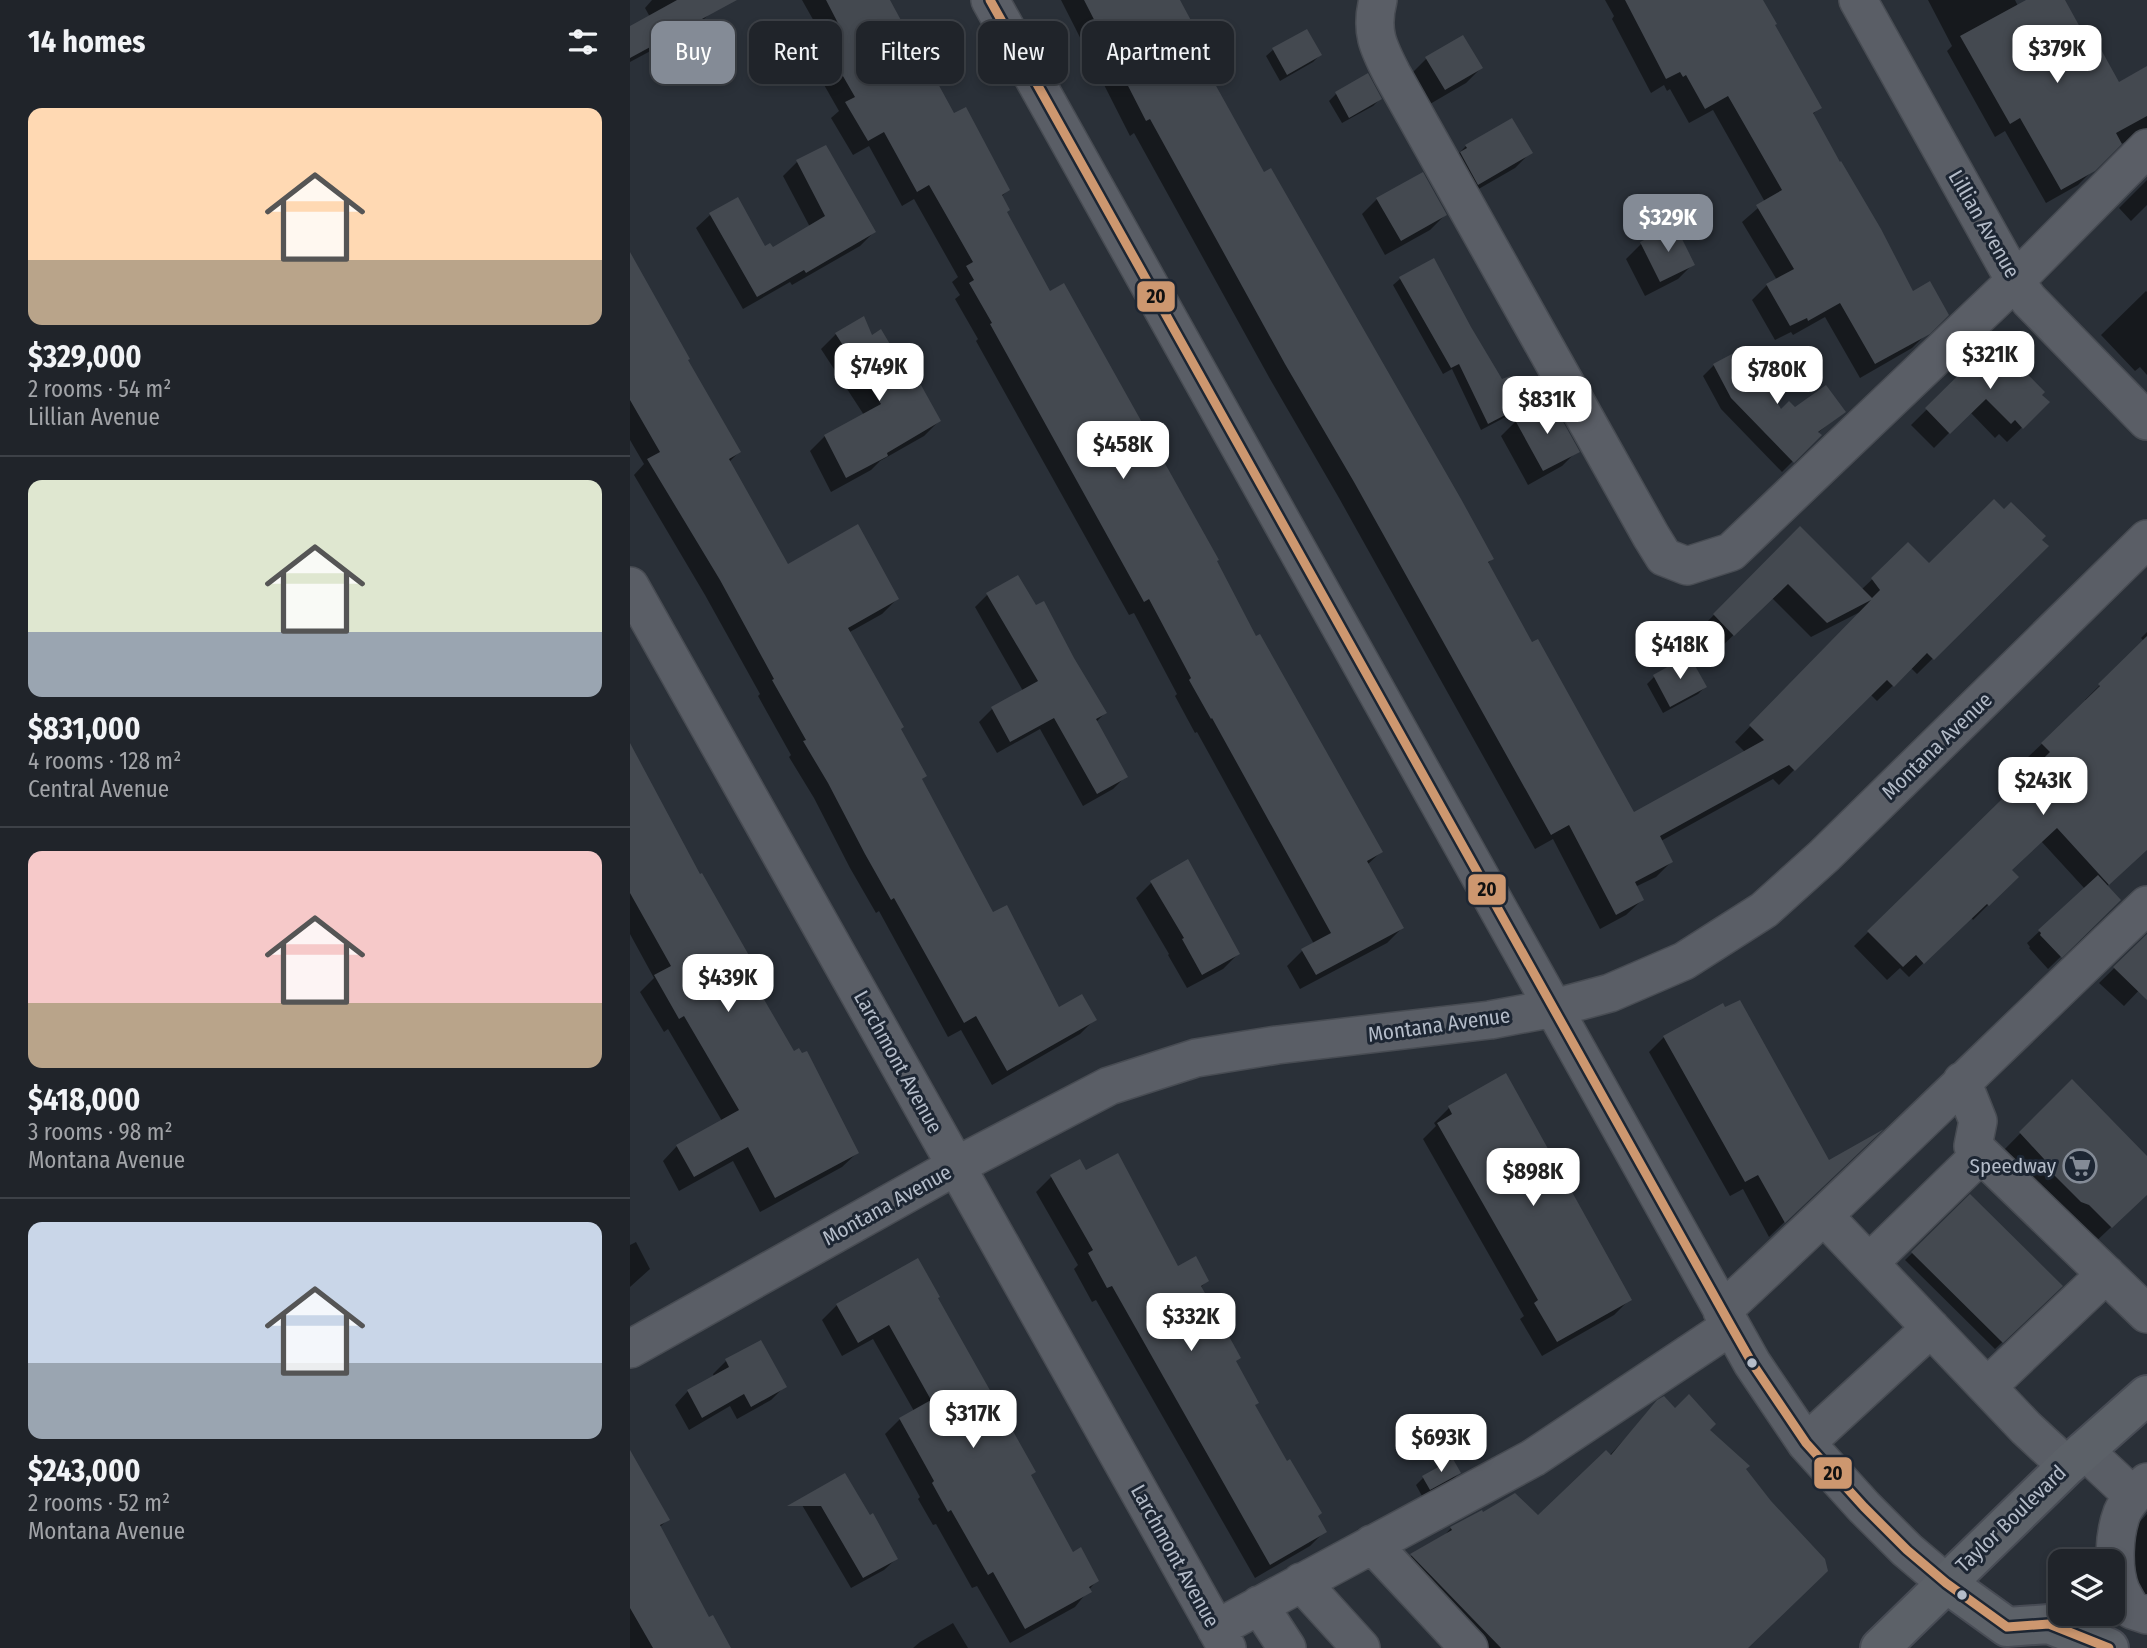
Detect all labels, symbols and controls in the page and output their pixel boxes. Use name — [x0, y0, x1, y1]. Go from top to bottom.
chip: Buy — [651, 21, 735, 84]
chip: Rent — [749, 21, 842, 84]
chip: Filters — [856, 21, 964, 84]
chip: New — [978, 21, 1068, 84]
chip: Apartment — [1082, 21, 1234, 84]
icon: filters — [564, 23, 602, 61]
text: 14 homes — [28, 24, 145, 60]
pin: $379K — [2008, 25, 2106, 85]
text: $379K — [2028, 34, 2086, 62]
icon: home — [252, 154, 378, 280]
street label: Lillian Avenue — [1943, 165, 2025, 283]
pin: $329K — [1619, 194, 1717, 254]
text: $329K — [1639, 203, 1697, 231]
line badge: 20 — [1136, 280, 1176, 313]
text: 20 — [1145, 285, 1166, 308]
pin: $321K — [1941, 332, 2039, 391]
text: $329,000 — [28, 339, 142, 375]
text: $321K — [1962, 340, 2018, 368]
pin: $749K — [830, 344, 928, 403]
pin: $780K — [1728, 346, 1826, 406]
text: $749K — [851, 352, 907, 380]
text: $780K — [1748, 355, 1806, 383]
text: 2 rooms · 54 m² — [28, 375, 171, 403]
pin: $831K — [1498, 376, 1596, 436]
text: $831K — [1518, 385, 1576, 413]
text: Lillian Avenue — [28, 403, 160, 431]
pin: $458K — [1074, 421, 1172, 481]
text: $458K — [1093, 430, 1153, 458]
icon: home — [252, 526, 378, 652]
pin: $418K — [1631, 622, 1729, 681]
text: $418K — [1652, 630, 1708, 658]
street label: Montana Avenue — [1876, 687, 1998, 805]
text: $831,000 — [28, 711, 141, 747]
text: 4 rooms · 128 m² — [28, 747, 181, 775]
pin: $243K — [1994, 758, 2092, 817]
text: $243K — [2014, 766, 2072, 794]
text: Central Avenue — [28, 775, 169, 803]
line badge: 20 — [1467, 873, 1507, 906]
text: 20 — [1476, 878, 1497, 901]
icon: home — [252, 897, 378, 1023]
pin: $439K — [679, 954, 777, 1014]
text: $439K — [699, 963, 757, 991]
street label: Larchmont Avenue — [848, 986, 948, 1138]
street label: Montana Avenue — [1366, 1002, 1512, 1048]
text: $418,000 — [28, 1082, 140, 1118]
text: 3 rooms · 98 m² — [28, 1118, 173, 1146]
text: Montana Avenue — [28, 1146, 185, 1174]
supermarket icon: Speedway — [2061, 1147, 2099, 1185]
pin: $898K — [1484, 1148, 1582, 1208]
place label: Speedway — [1970, 1153, 2057, 1179]
text: $898K — [1503, 1157, 1563, 1185]
street label: Montana Avenue — [818, 1159, 956, 1251]
icon: home — [252, 1268, 378, 1394]
pin: $332K — [1142, 1294, 1240, 1353]
text: $332K — [1162, 1302, 1220, 1330]
unlabelled marker — [1745, 1356, 1759, 1370]
pin: $317K — [924, 1390, 1022, 1450]
text: $317K — [946, 1399, 1000, 1427]
pin: $693K — [1392, 1414, 1490, 1474]
text: $693K — [1412, 1423, 1470, 1451]
text: $243,000 — [28, 1453, 141, 1489]
line badge: 20 — [1813, 1456, 1853, 1490]
street label: Taylor Boulevard — [1950, 1460, 2072, 1578]
text: 20 — [1822, 1462, 1843, 1485]
street label: Larchmont Avenue — [1125, 1480, 1225, 1632]
text: 2 rooms · 52 m² — [28, 1489, 170, 1517]
text: Montana Avenue — [28, 1517, 185, 1545]
map controls — [2048, 1549, 2125, 1626]
button: layers — [2048, 1549, 2125, 1626]
unlabelled marker — [1955, 1588, 1969, 1602]

